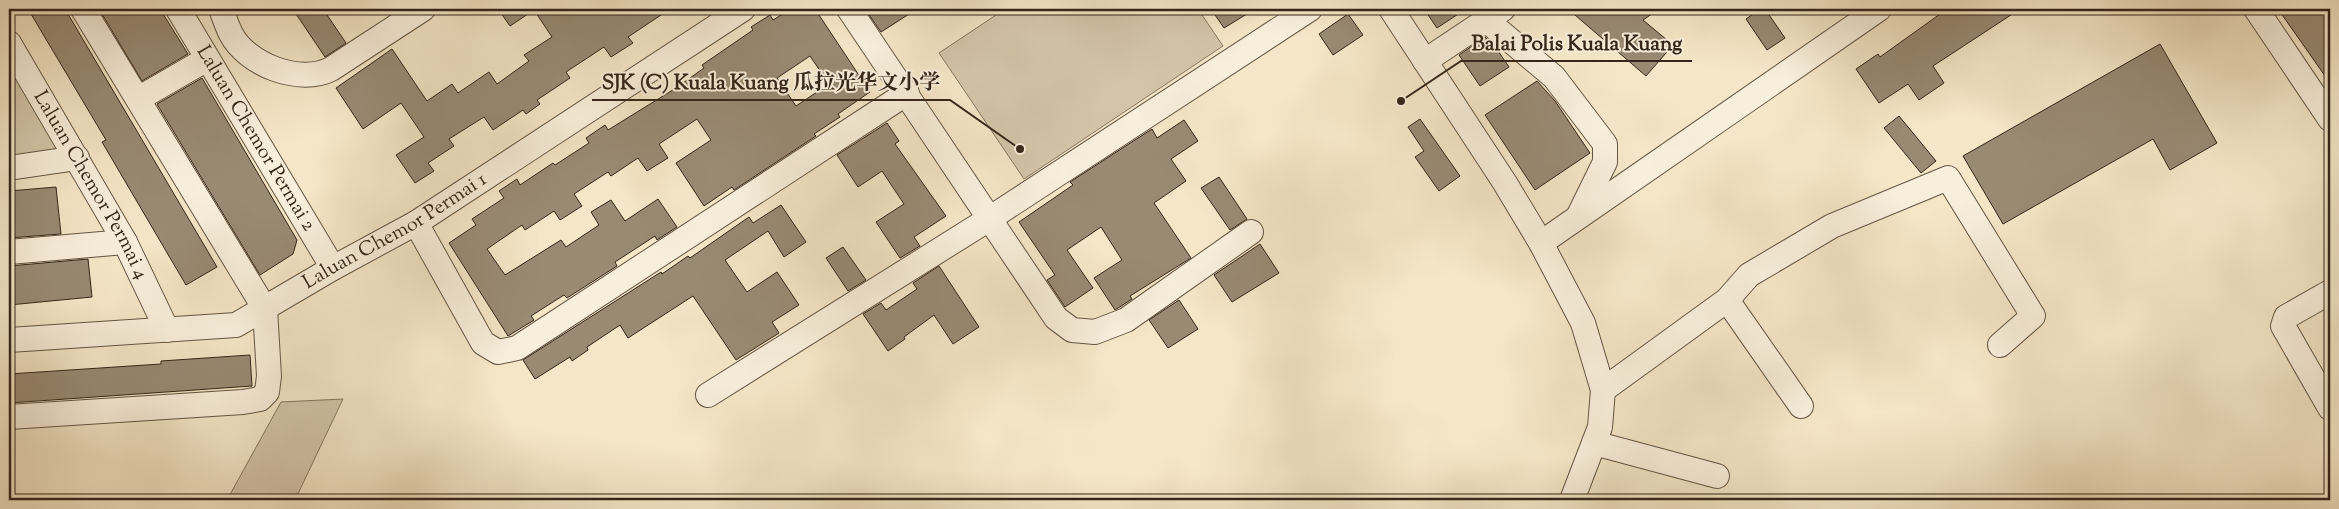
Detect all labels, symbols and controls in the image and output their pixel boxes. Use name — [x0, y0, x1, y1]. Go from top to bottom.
callout: Balai Polis Kuala Kuang — [1461, 25, 1692, 61]
text: Balai Polis Kuala Kuang — [1472, 30, 1683, 60]
street label: Laluan Chemor Permai 2 — [189, 40, 322, 237]
callout: SJK (C) Kuala Kuang 瓜拉光华文小学 — [592, 64, 950, 100]
text: SJK (C) Kuala Kuang 瓜拉光华文小学 — [602, 69, 940, 99]
street label: Laluan Chemor Permai 4 — [26, 86, 155, 284]
street label: Laluan Chemor Permai 1 — [297, 166, 493, 297]

